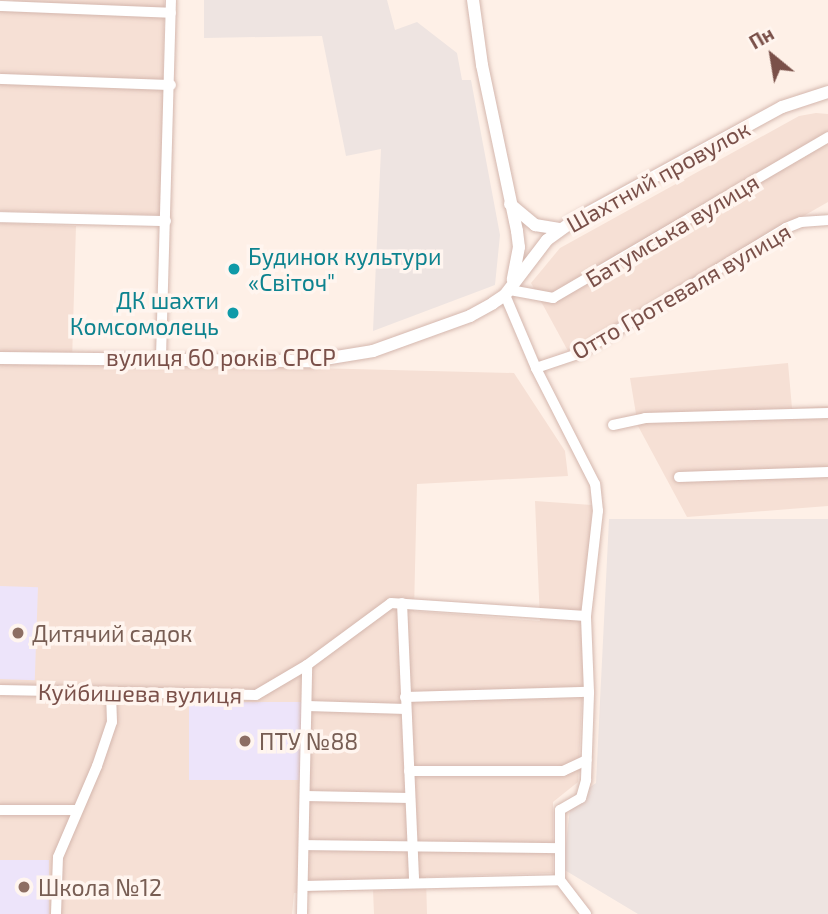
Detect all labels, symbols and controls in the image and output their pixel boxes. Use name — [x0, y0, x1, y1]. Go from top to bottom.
north arrow — [737, 21, 807, 91]
text: Пн — [745, 21, 778, 54]
street label: Шахтний провулок — [562, 114, 754, 238]
street label: Батумська вулиця — [580, 167, 764, 293]
street label: Отто Гротеваля вулиця — [567, 217, 795, 365]
place label: Будинок культури «Світоч" — [248, 242, 441, 296]
marker: Будинок культури «Світоч" — [226, 261, 242, 277]
place label: ДК шахти Комсомолець — [70, 286, 219, 340]
marker: ДК шахти Комсомолець — [225, 305, 241, 321]
street label: вулиця 60 років СРСР — [106, 343, 336, 371]
place label: Дитячий садок — [32, 619, 192, 647]
marker: Дитячий садок — [10, 625, 26, 641]
street label: Куйбишева вулиця — [38, 677, 242, 709]
place label: ПТУ №88 — [259, 727, 358, 755]
marker: ПТУ №88 — [237, 733, 253, 749]
place label: Школа №12 — [38, 873, 162, 901]
marker: Школа №12 — [16, 879, 32, 895]

